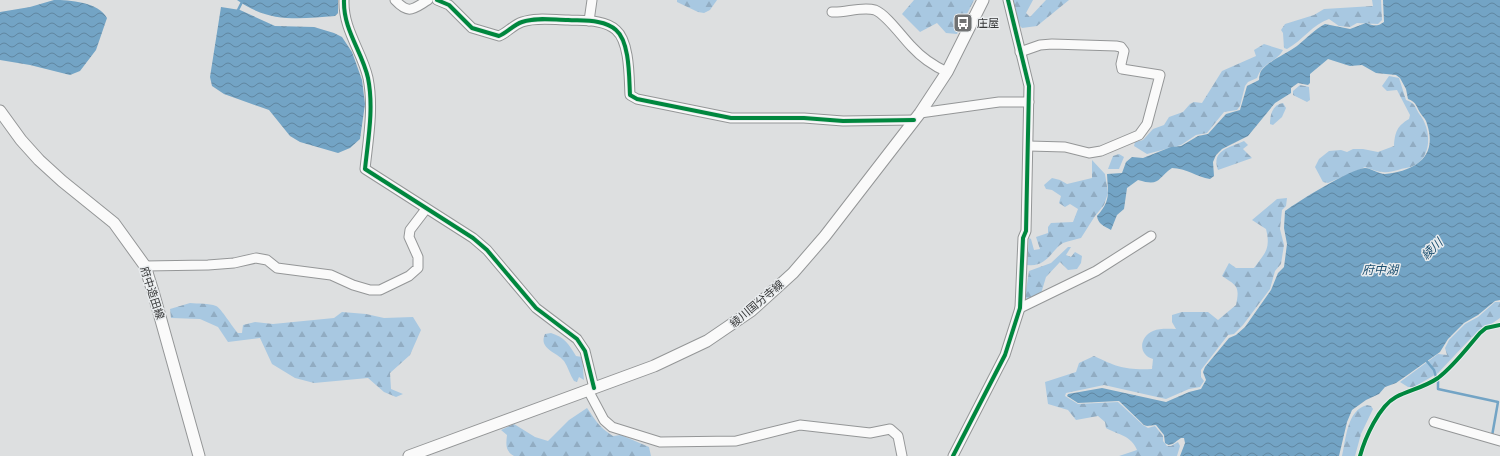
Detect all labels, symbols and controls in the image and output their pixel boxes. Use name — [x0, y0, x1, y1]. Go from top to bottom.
bus stop icon: 庄屋 — [952, 12, 974, 34]
place label: 庄屋 — [977, 17, 999, 30]
water label: 綾川 — [1418, 234, 1447, 262]
water label: 府中湖 — [1362, 263, 1400, 277]
street label: 府中造田線 — [137, 265, 167, 321]
street label: 綾川国分寺線 — [728, 278, 786, 330]

